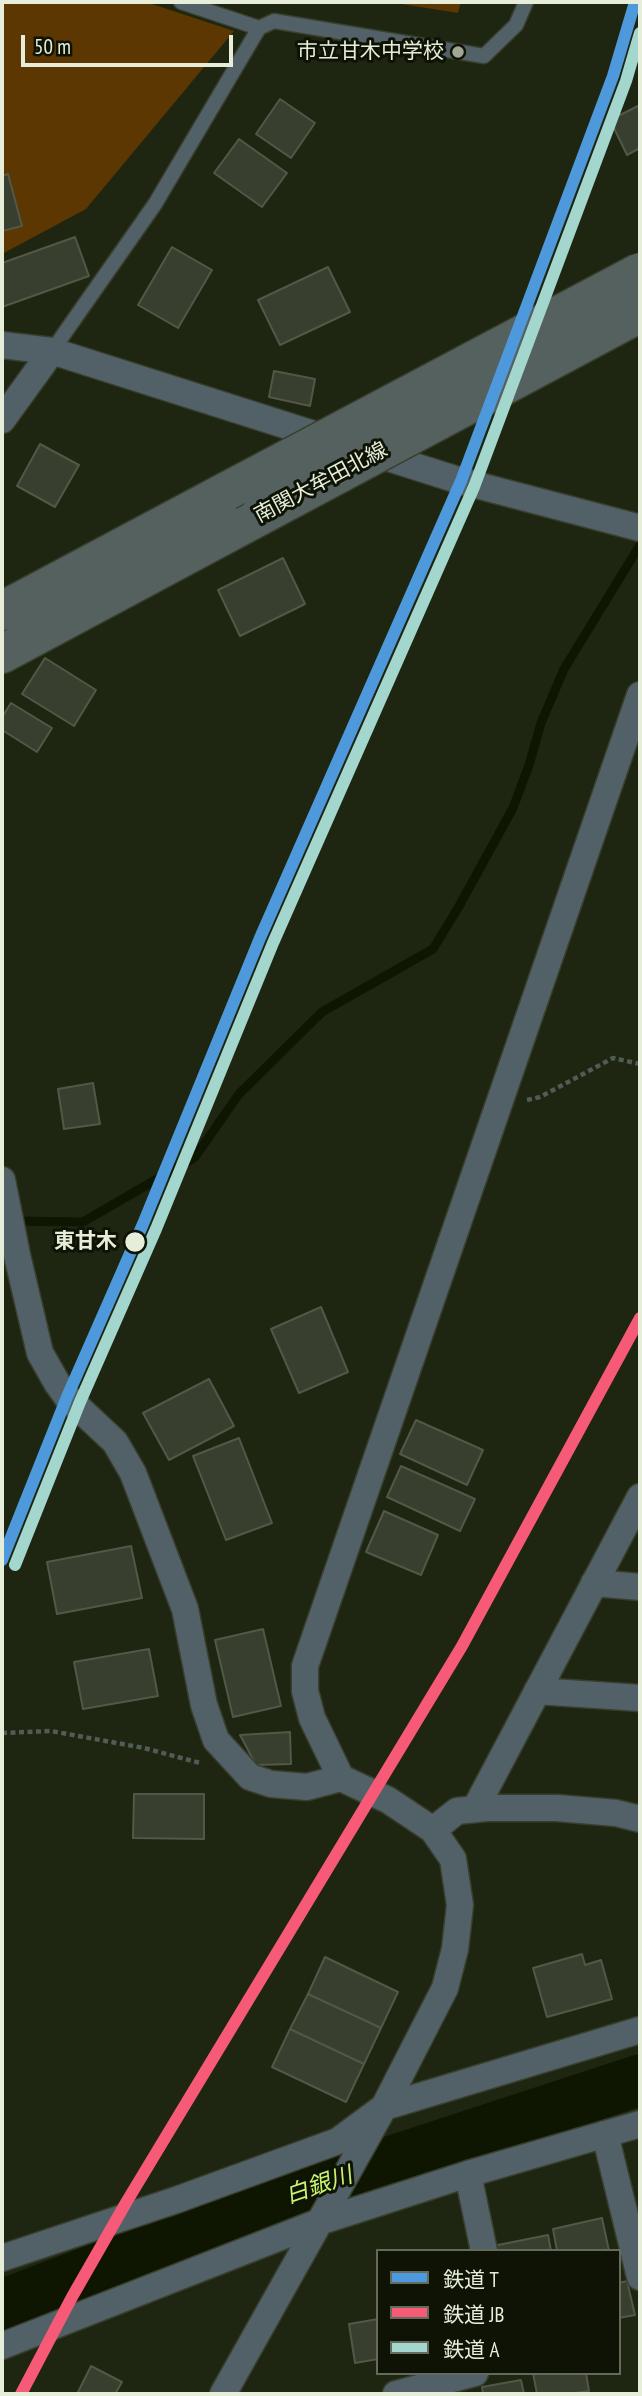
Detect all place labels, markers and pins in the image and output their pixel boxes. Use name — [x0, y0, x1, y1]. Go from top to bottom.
place label: 市立甘木中学校 — [297, 39, 444, 65]
marker: 市立甘木中学校 — [450, 44, 466, 60]
place label: 東甘木 — [54, 1229, 117, 1255]
marker: 東甘木 — [123, 1230, 147, 1254]

